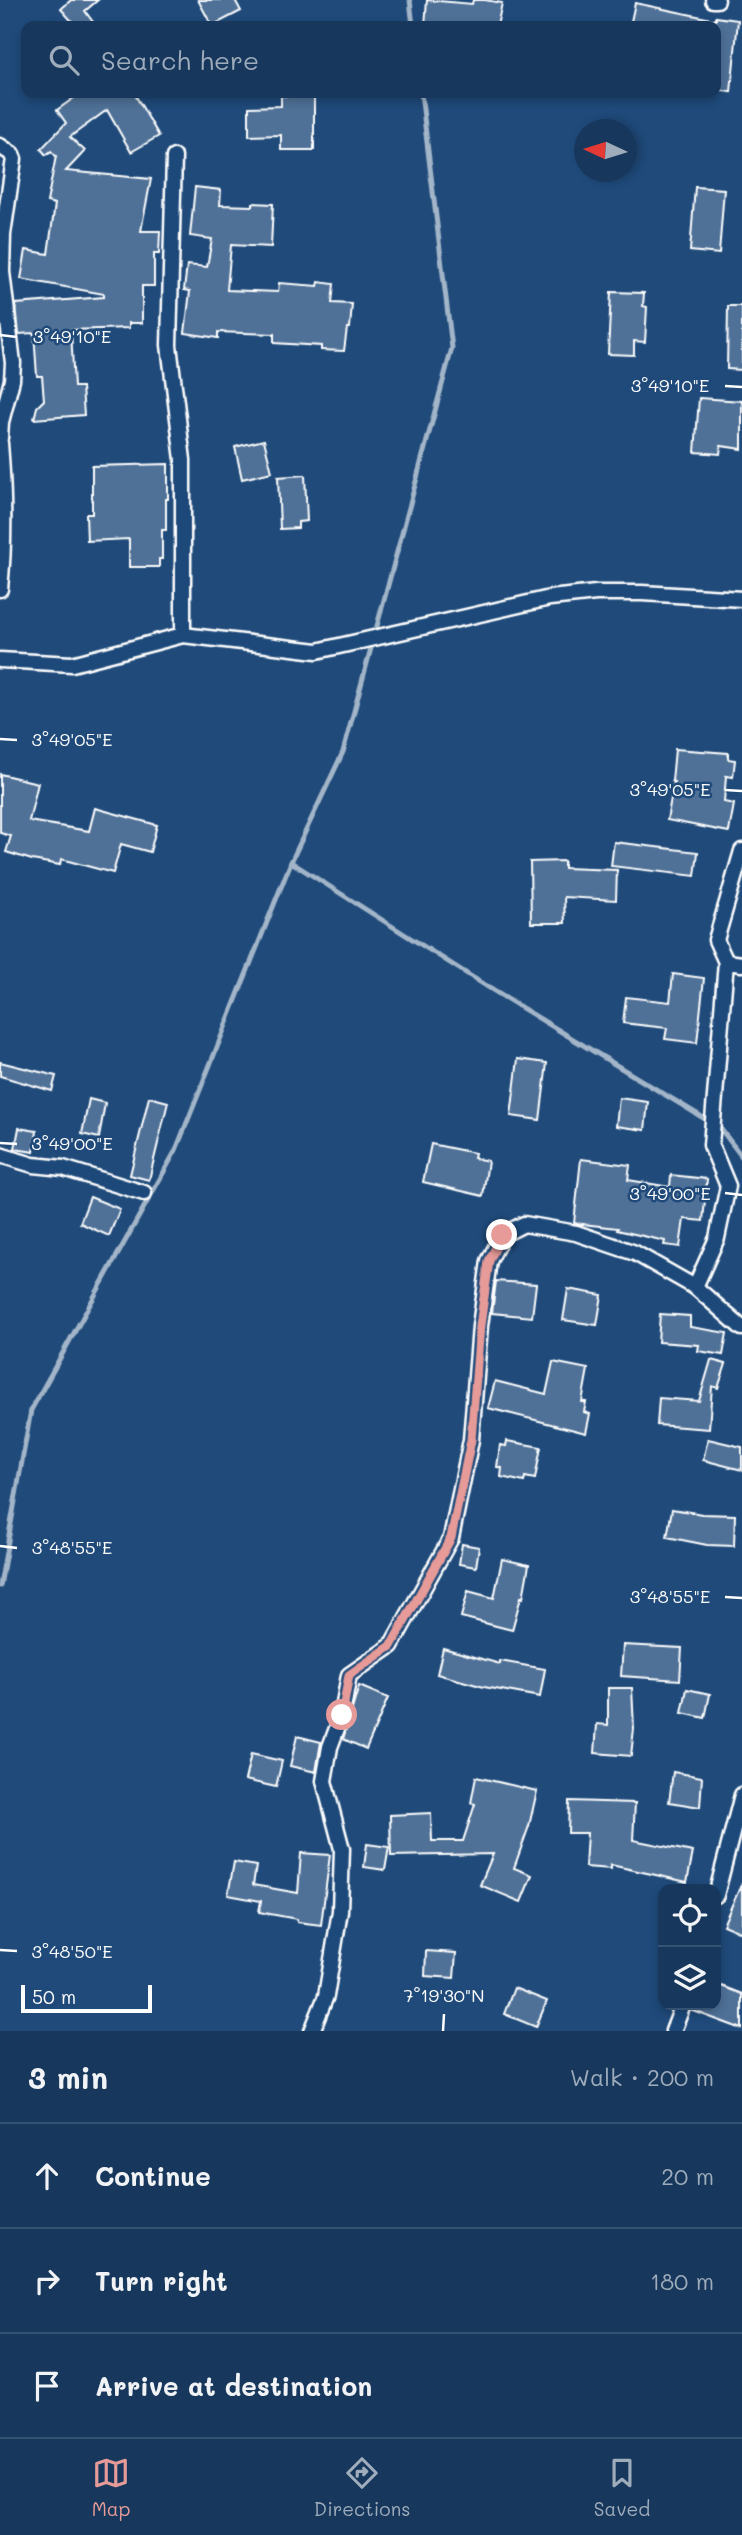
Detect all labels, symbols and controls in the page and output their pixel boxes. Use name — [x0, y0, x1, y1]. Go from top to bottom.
search box — [21, 21, 721, 98]
icon: search — [45, 41, 83, 79]
text: Search here — [101, 43, 259, 77]
north arrow — [574, 119, 637, 182]
text: 3°49'10"E — [33, 324, 111, 348]
text: 3°49'10"E — [631, 373, 709, 397]
text: 3°49'05"E — [32, 727, 112, 751]
text: 3°49'05"E — [630, 777, 710, 801]
text: 3°49'00"E — [31, 1131, 113, 1155]
text: 3°49'00"E — [629, 1181, 711, 1205]
route end — [486, 1219, 517, 1250]
text: 3°48'55"E — [32, 1535, 112, 1559]
text: 3°48'55"E — [630, 1584, 710, 1608]
route start — [326, 1699, 357, 1730]
map controls — [658, 1884, 721, 2010]
button: locate — [658, 1884, 721, 1947]
text: 3°48'50"E — [31, 1939, 113, 1963]
button: layers — [658, 1947, 721, 2010]
scale bar — [21, 1982, 152, 2014]
text: 7°19'30"N — [404, 1983, 484, 2007]
text: 50 m — [32, 1984, 76, 2009]
text: 3 min — [28, 2057, 108, 2097]
text: Walk · 200 m — [570, 2062, 714, 2092]
icon: ahead — [28, 2157, 66, 2195]
text: Continue — [95, 2159, 211, 2193]
text: 20 m — [661, 2161, 714, 2191]
icon: right — [28, 2262, 66, 2300]
text: Turn right — [95, 2264, 228, 2298]
text: 180 m — [650, 2266, 714, 2296]
icon: arrive — [28, 2367, 66, 2405]
text: Arrive at destination — [95, 2369, 372, 2403]
tab: Map — [92, 2454, 130, 2521]
tab: Directions — [314, 2454, 410, 2521]
tab: Saved — [594, 2454, 650, 2521]

